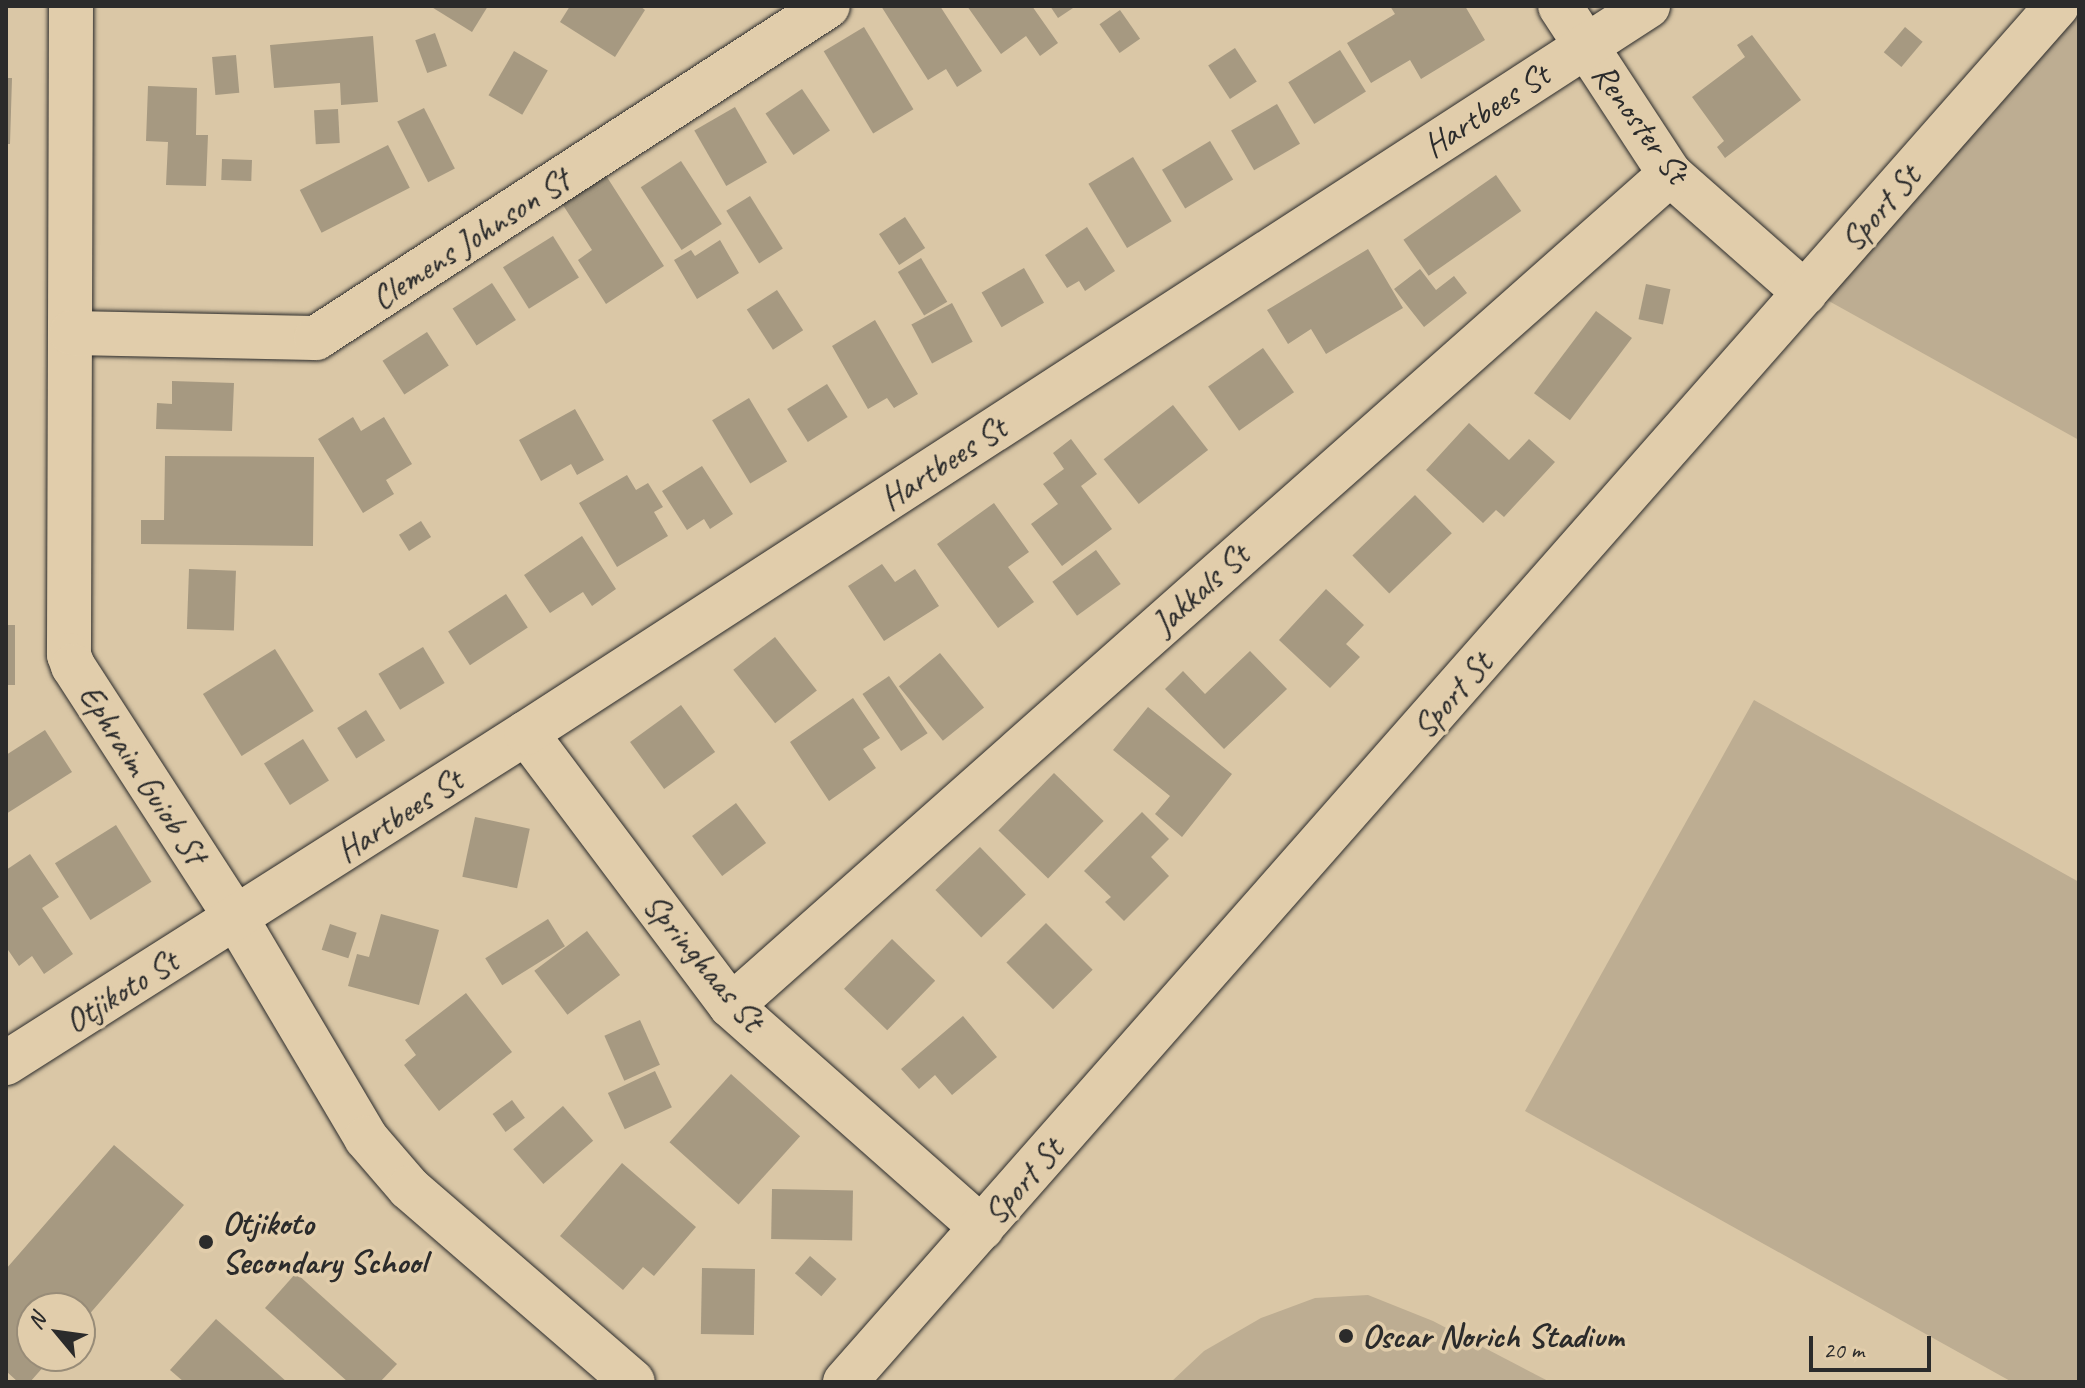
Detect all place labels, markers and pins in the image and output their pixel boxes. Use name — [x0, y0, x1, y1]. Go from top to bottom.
place label: Otjikoto Secondary School — [222, 1202, 425, 1282]
marker: Otjikoto Secondary School — [197, 1233, 215, 1251]
place label: Oscar Norich Stadium — [1362, 1316, 1624, 1356]
marker: Oscar Norich Stadium — [1337, 1327, 1355, 1345]

